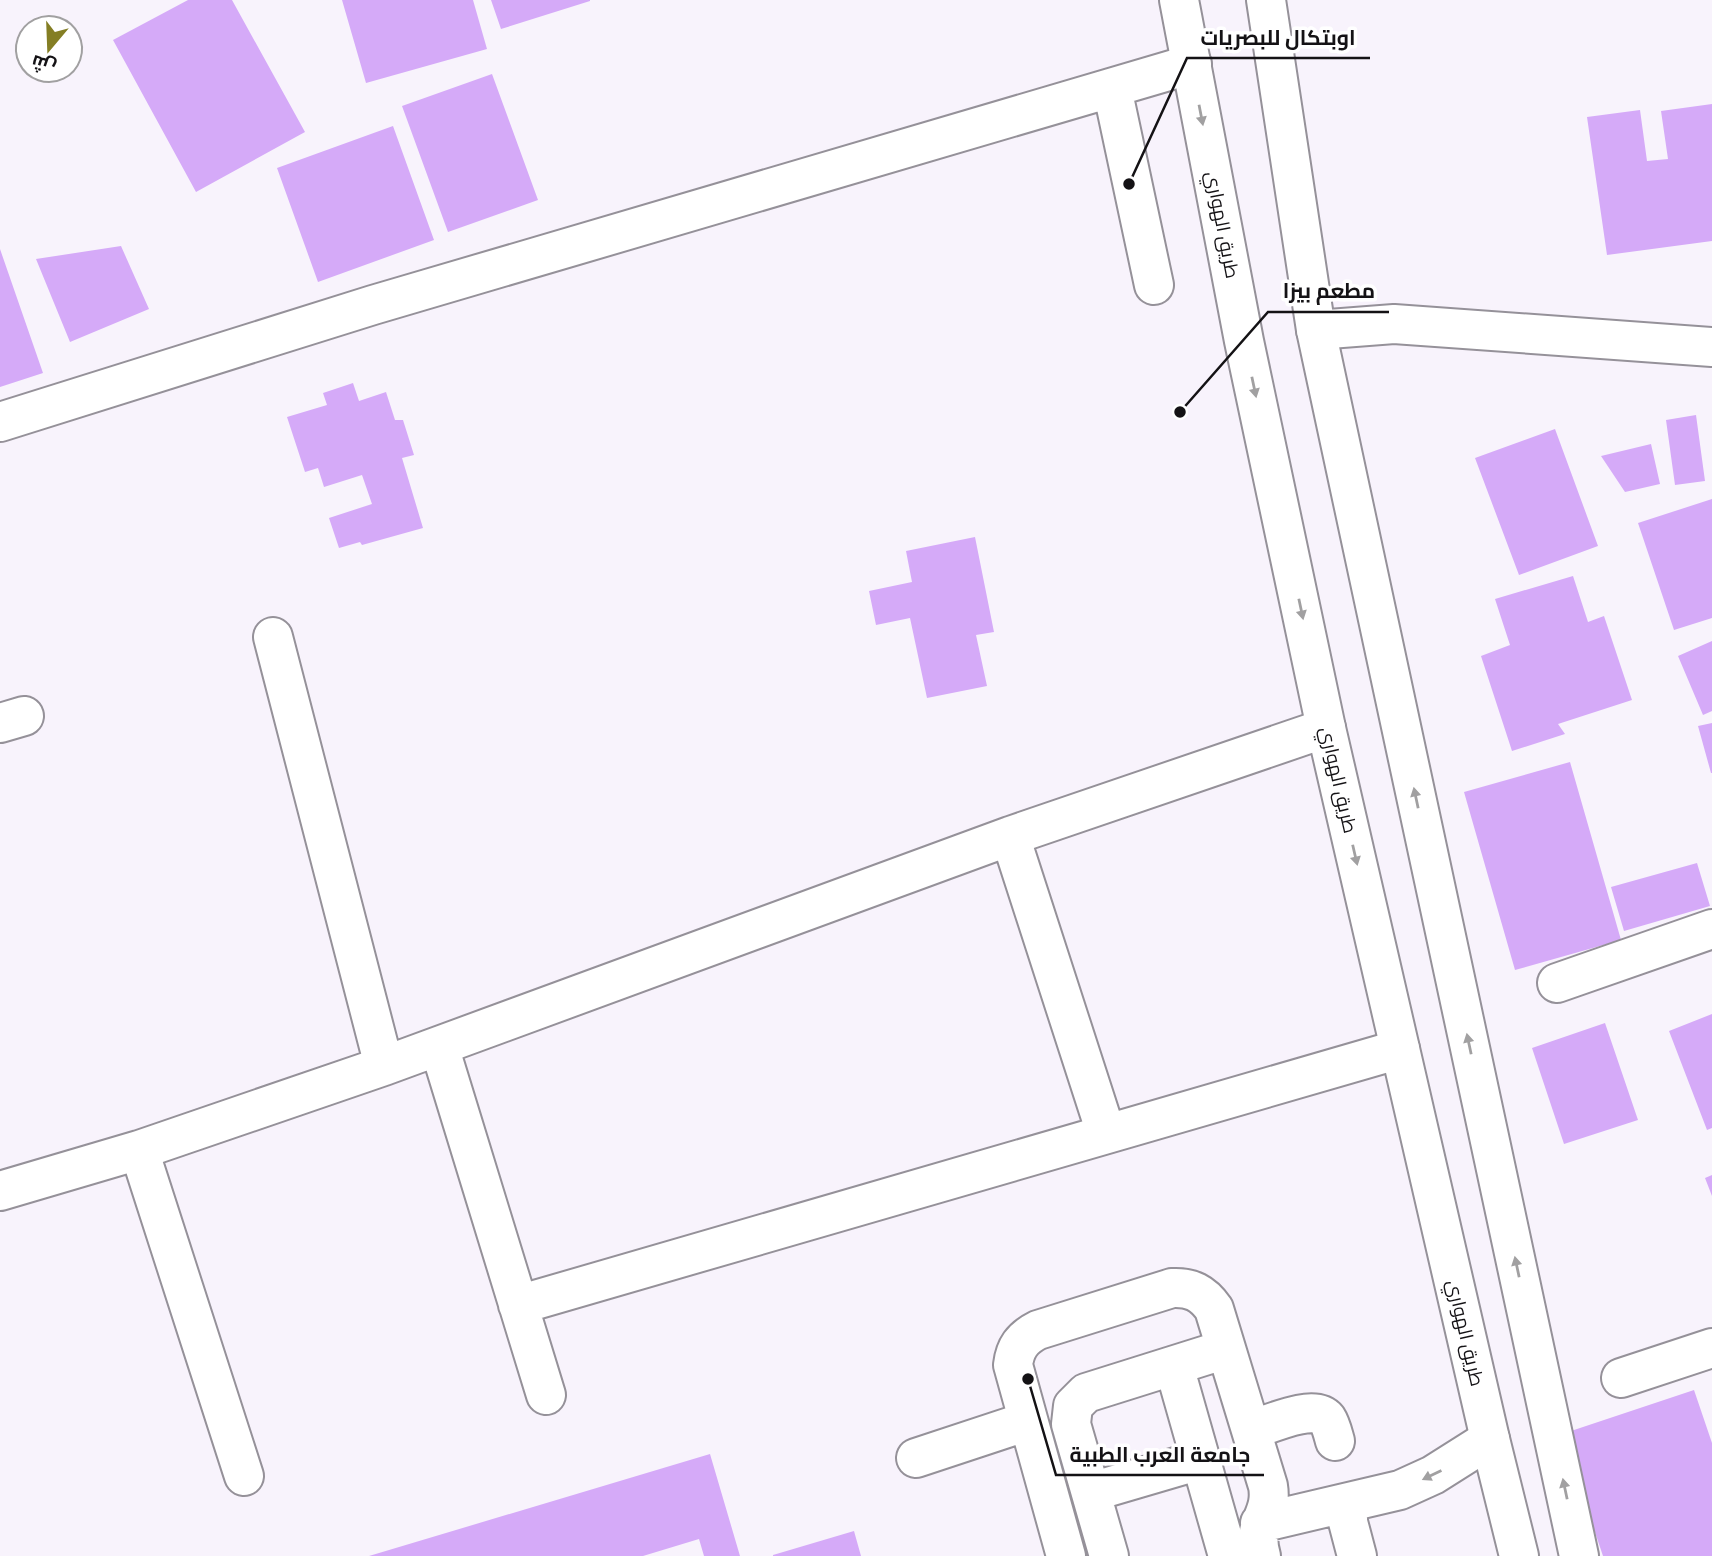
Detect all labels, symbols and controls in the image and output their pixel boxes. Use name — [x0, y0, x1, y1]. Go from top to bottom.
north arrow — [14, 14, 84, 84]
callout: اوبتكال للبصريات — [1187, 16, 1370, 58]
text: اوبتكال للبصريات — [1200, 25, 1356, 51]
text: ش — [28, 49, 59, 79]
one-way arrow — [1196, 104, 1207, 126]
street label: طريق الهواري — [1198, 169, 1244, 281]
callout: مطعم بيزا — [1268, 270, 1389, 312]
text: مطعم بيزا — [1283, 278, 1375, 305]
one-way arrow — [1248, 376, 1259, 398]
one-way arrow — [1296, 598, 1307, 620]
street label: طريق الهواري — [1312, 724, 1362, 836]
one-way arrow — [1410, 787, 1421, 809]
one-way arrow — [1350, 844, 1361, 866]
one-way arrow — [1463, 1033, 1474, 1055]
one-way arrow — [1511, 1256, 1522, 1278]
street label: طريق الهواري — [1439, 1277, 1489, 1389]
callout: جامعة العرب الطبية — [1056, 1433, 1264, 1475]
text: جامعة العرب الطبية — [1070, 1442, 1250, 1468]
one-way arrow — [1422, 1470, 1442, 1481]
one-way arrow — [1559, 1478, 1570, 1500]

